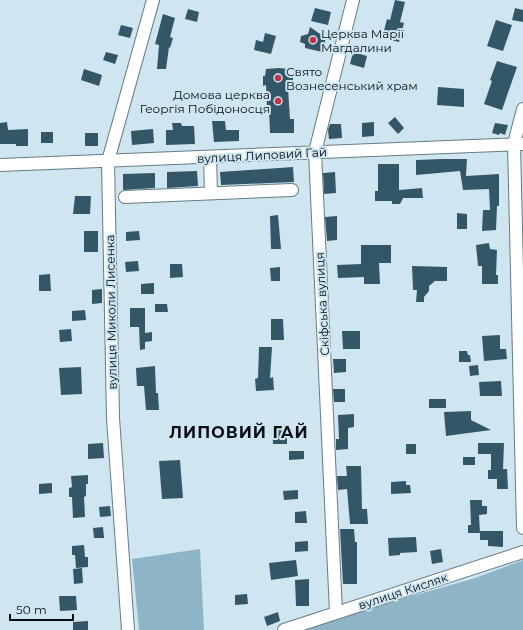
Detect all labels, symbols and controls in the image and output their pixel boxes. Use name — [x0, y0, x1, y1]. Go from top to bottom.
place label: Церква Марії Магдалини — [321, 26, 404, 55]
marker: Церква Марії Магдалини — [308, 35, 318, 45]
place label: Свято Вознесенський храм — [286, 64, 418, 93]
marker: Свято Вознесенський храм — [273, 73, 283, 83]
place label: Домова церква Георгія Побідоносця — [140, 87, 270, 116]
marker: Домова церква Георгія Побідоносця — [273, 96, 283, 106]
street label: вулиця Липовий Гай — [197, 144, 327, 166]
street label: вулиця Миколи Лисенка — [102, 234, 120, 390]
street label: Скіфська вулиця — [312, 252, 332, 356]
district label: ЛИПОВИЙ ГАЙ — [169, 422, 309, 442]
street label: вулиця Кисляк — [356, 569, 450, 613]
scale bar — [10, 596, 73, 622]
text: 50 m — [16, 602, 47, 617]

